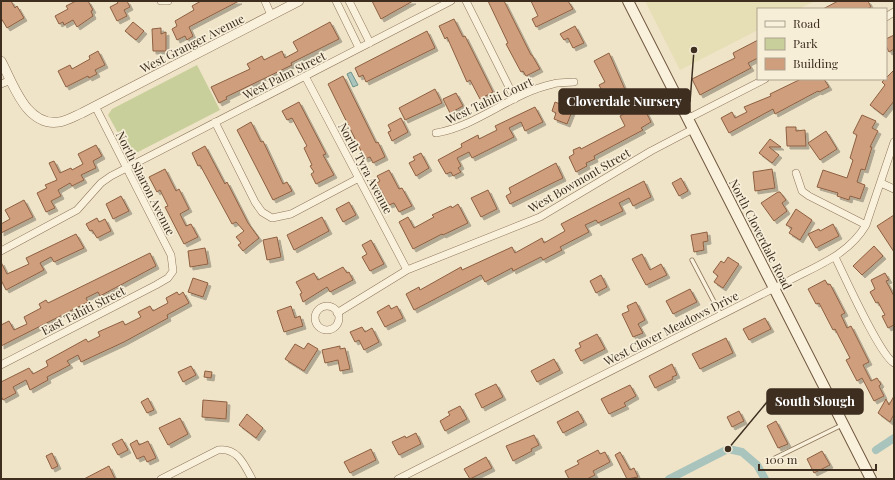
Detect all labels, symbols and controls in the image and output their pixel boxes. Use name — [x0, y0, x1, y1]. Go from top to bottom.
legend — [757, 8, 887, 80]
street label: West Granger Avenue — [136, 10, 247, 77]
text: Road — [793, 15, 820, 31]
text: Park — [793, 35, 818, 51]
street label: West Palm Street — [239, 47, 329, 103]
text: Building — [793, 55, 839, 71]
street label: West Tahiti Court — [442, 73, 536, 128]
callout: Cloverdale Nursery — [559, 89, 690, 114]
text: Cloverdale Nursery — [566, 92, 682, 109]
street label: North Tyra Avenue — [335, 120, 397, 216]
street label: North Sharon Avenue — [113, 128, 179, 238]
street label: West Bowmont Street — [524, 144, 634, 216]
street label: North Cloverdale Road — [726, 176, 796, 292]
street label: East Tahiti Street — [38, 282, 128, 338]
street label: West Clover Meadows Drive — [600, 287, 741, 369]
callout: South Slough — [767, 389, 863, 414]
text: South Slough — [775, 392, 855, 409]
scale bar — [759, 446, 876, 472]
text: 100 m — [765, 451, 798, 467]

